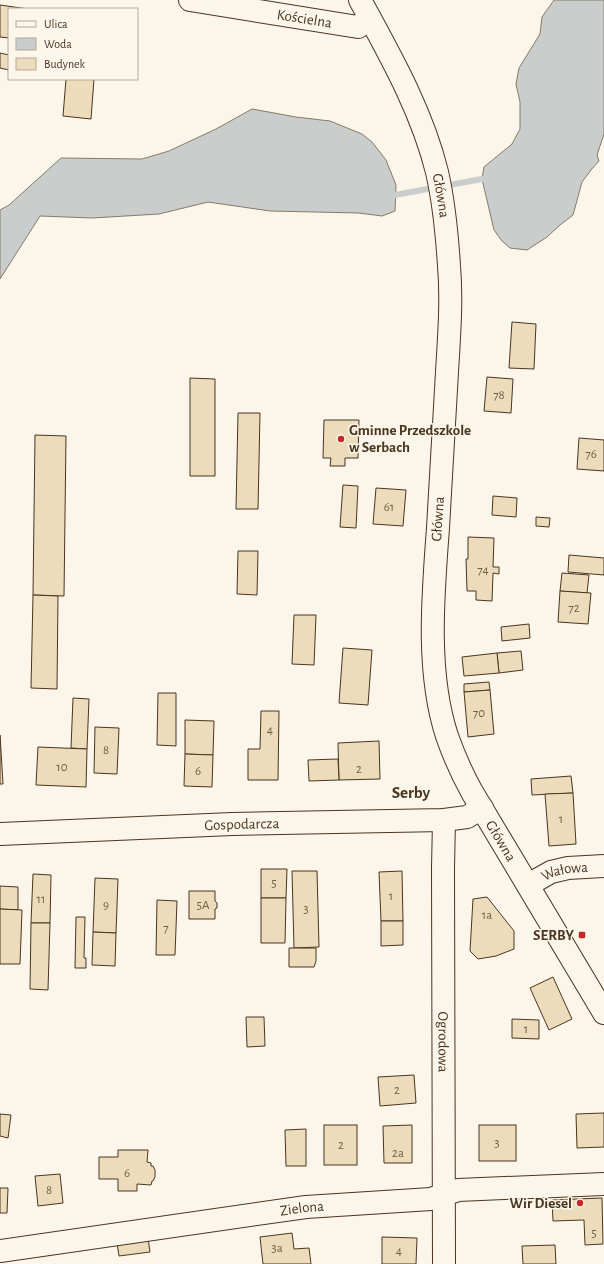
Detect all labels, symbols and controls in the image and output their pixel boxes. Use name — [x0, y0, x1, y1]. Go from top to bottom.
street label: Kościelna — [276, 7, 333, 30]
legend — [8, 8, 138, 80]
text: Ulica — [44, 18, 68, 30]
text: Woda — [44, 38, 72, 50]
text: Budynek — [44, 58, 86, 71]
street label: Główna — [430, 172, 452, 219]
house number: 78 — [493, 389, 505, 402]
place label: Gminne Przedszkole w Serbach — [349, 423, 471, 455]
marker: Gminne Przedszkole w Serbach — [336, 434, 346, 444]
house number: 76 — [585, 448, 597, 461]
street label: Główna — [429, 496, 447, 542]
house number: 61 — [384, 501, 394, 514]
house number: 74 — [477, 564, 489, 577]
house number: 72 — [568, 602, 580, 615]
house number: 70 — [473, 707, 485, 720]
house number: 4 — [267, 724, 273, 737]
house number: 8 — [103, 744, 109, 757]
house number: 10 — [56, 761, 68, 774]
house number: 2 — [356, 763, 362, 776]
house number: 6 — [195, 765, 201, 778]
district label: Serby — [392, 784, 431, 802]
house number: 1 — [559, 813, 563, 826]
street label: Gospodarcza — [204, 816, 279, 833]
street label: Główna — [483, 818, 519, 864]
street label: Wałowa — [538, 859, 588, 884]
house number: 5 — [271, 877, 277, 890]
house number: 1 — [389, 890, 393, 903]
house number: 11 — [37, 893, 45, 906]
house number: 9 — [103, 899, 109, 912]
house number: 5A — [197, 899, 210, 912]
house number: 3 — [303, 903, 309, 916]
house number: 1a — [482, 909, 492, 922]
house number: 7 — [163, 922, 169, 935]
place label: SERBY — [533, 928, 575, 943]
marker: SERBY — [577, 930, 587, 940]
street label: Ogrodowa — [436, 1012, 451, 1072]
house number: 1 — [524, 1023, 528, 1036]
house number: 2 — [394, 1084, 400, 1097]
house number: 3 — [494, 1137, 500, 1150]
house number: 2 — [338, 1139, 344, 1152]
house number: 2a — [392, 1147, 404, 1160]
house number: 6 — [124, 1167, 130, 1180]
house number: 8 — [46, 1184, 52, 1197]
place label: Wir Diesel — [510, 1196, 572, 1211]
street label: Zielona — [279, 1198, 324, 1218]
marker: Wir Diesel — [575, 1198, 585, 1208]
house number: 5 — [591, 1227, 597, 1240]
house number: 3a — [271, 1242, 283, 1255]
house number: 4 — [396, 1245, 402, 1258]

